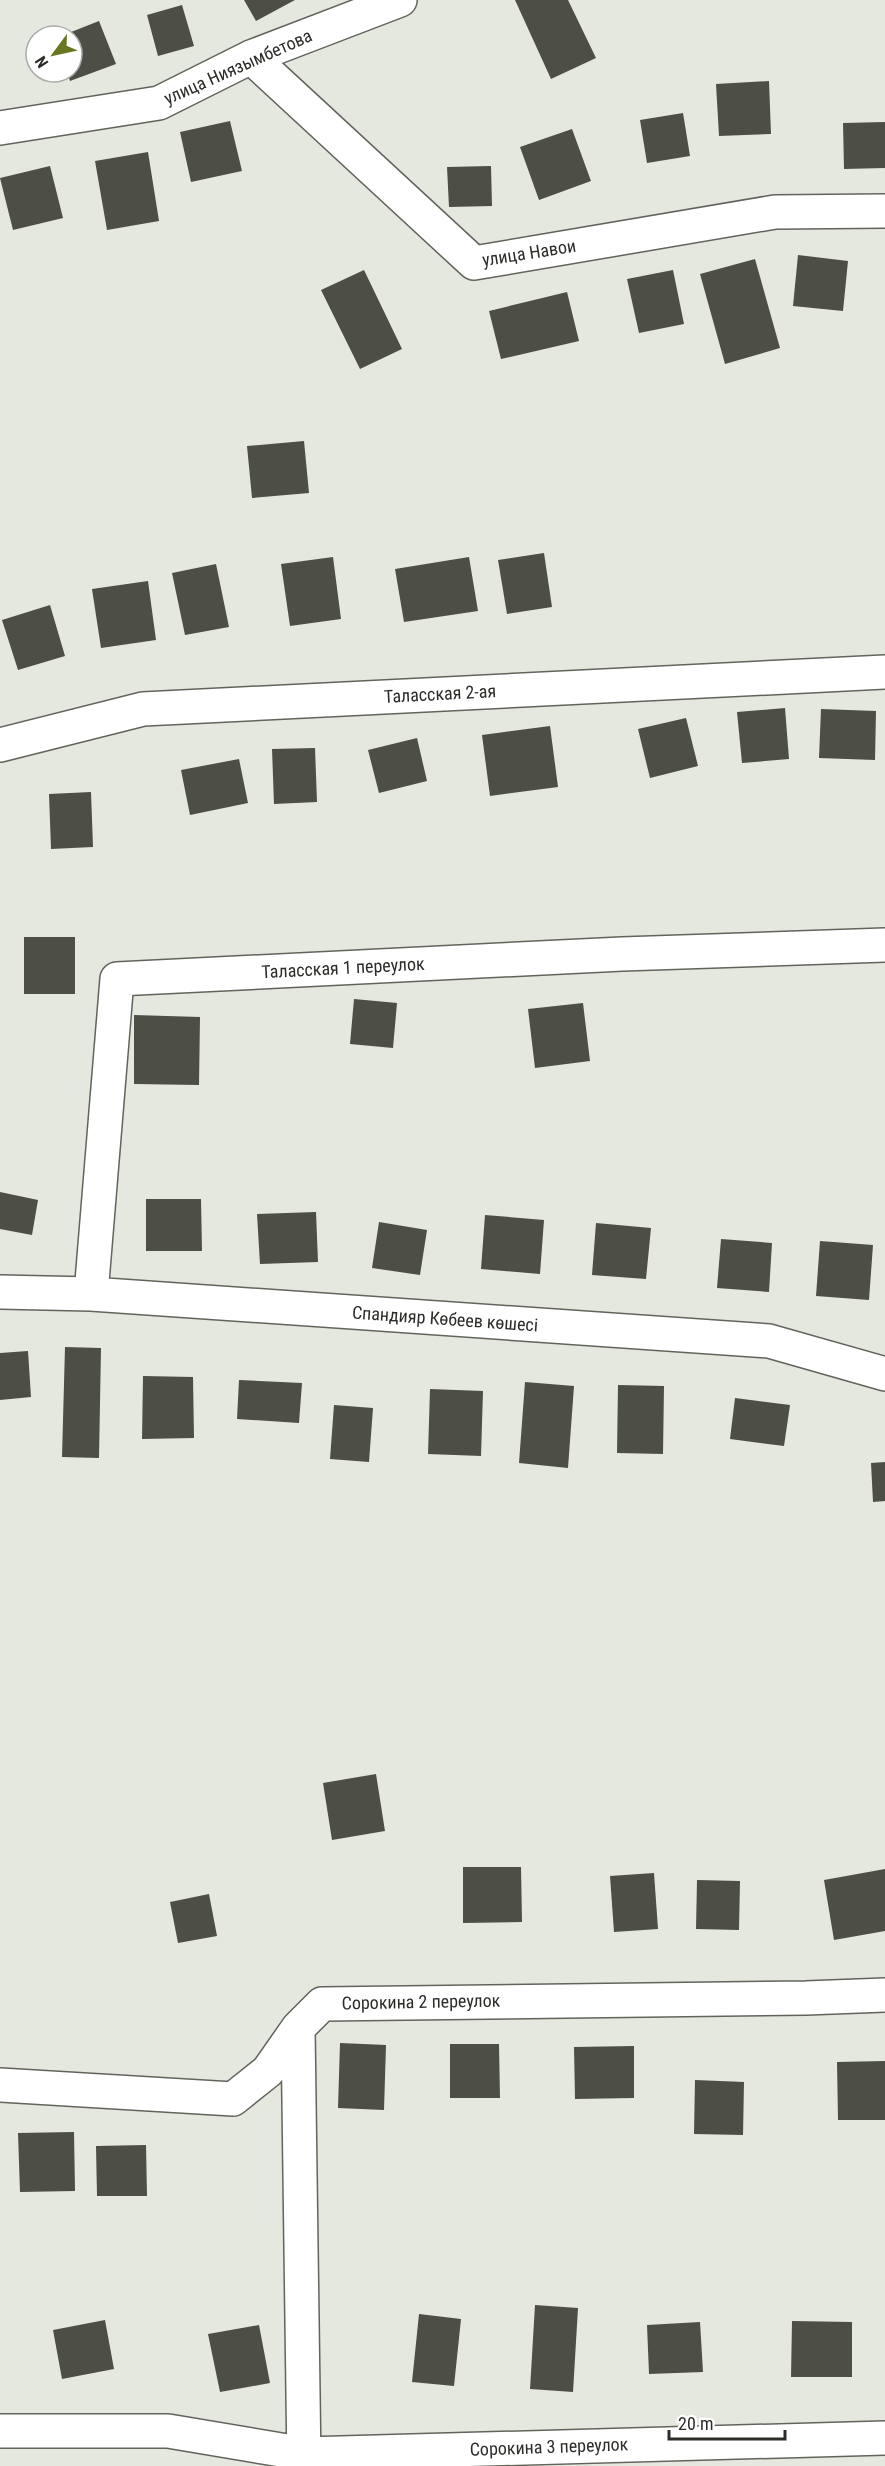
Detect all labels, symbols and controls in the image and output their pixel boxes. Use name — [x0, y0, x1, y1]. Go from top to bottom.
north arrow — [24, 24, 84, 84]
street label: улица Ниязымбетова — [161, 24, 315, 109]
text: N — [31, 53, 52, 71]
street label: улица Навои — [480, 235, 577, 270]
street label: Таласская 2-ая — [383, 680, 497, 707]
street label: Таласская 1 переулок — [261, 953, 425, 982]
street label: Спандияр Көбеев көшесі — [351, 1302, 539, 1335]
street label: Сорокина 2 переулок — [341, 1990, 501, 2013]
scale bar — [669, 2403, 784, 2441]
text: 20 m — [678, 2413, 713, 2434]
street label: Сорокина 3 переулок — [469, 2433, 629, 2460]

